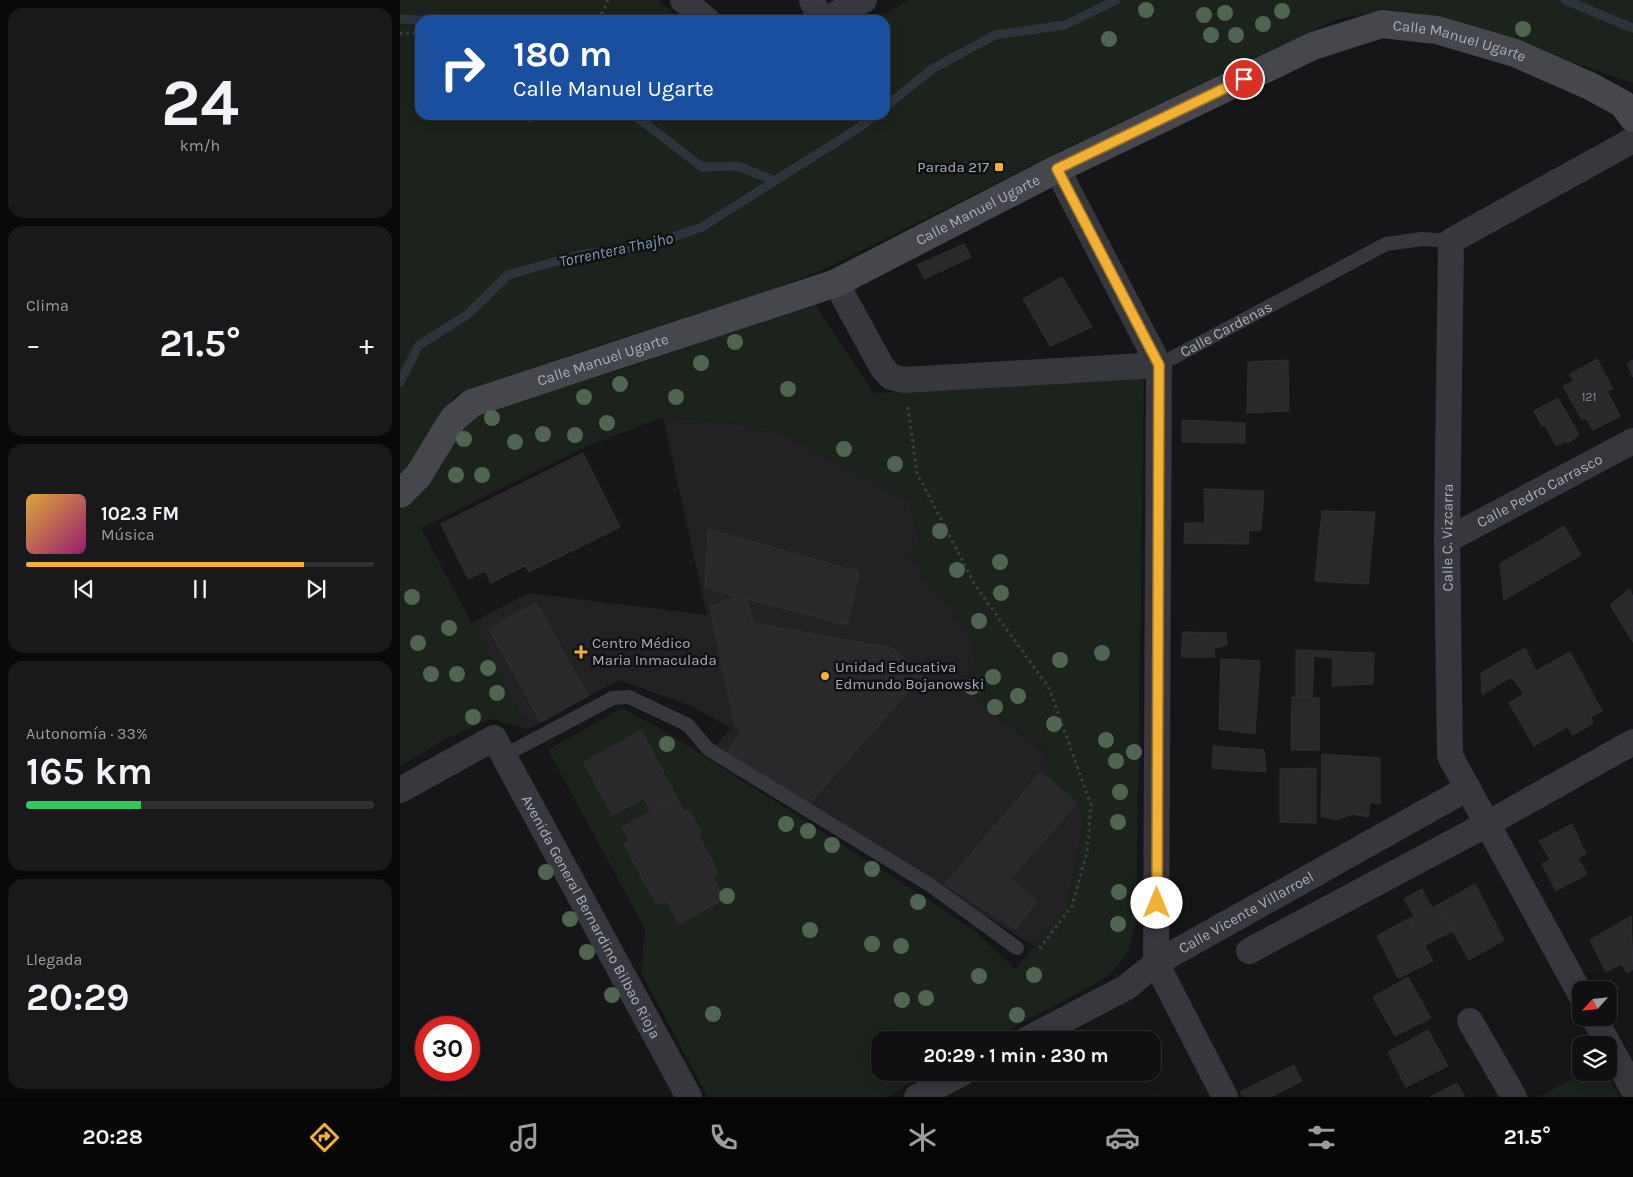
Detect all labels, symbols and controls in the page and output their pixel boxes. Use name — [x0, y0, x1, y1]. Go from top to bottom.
street label: Calle Manuel Ugarte — [1392, 16, 1529, 66]
text: 180 m — [513, 34, 612, 75]
icon: right — [430, 35, 495, 100]
pin — [1223, 58, 1265, 100]
text: 24 — [161, 65, 239, 141]
icon: arrive — [1230, 65, 1258, 93]
text: Calle Manuel Ugarte — [513, 76, 714, 102]
text: km/h — [180, 136, 220, 155]
place label: Parada 217 — [917, 158, 989, 176]
marker: Parada 217 — [993, 161, 1005, 173]
street label: Calle Manuel Ugarte — [913, 170, 1043, 249]
water label: Torrentera Thajho — [557, 228, 675, 271]
text: Clima — [26, 296, 69, 315]
street label: Calle Cardenas — [1177, 297, 1275, 361]
text: 21.5° — [159, 321, 241, 366]
text: − — [26, 328, 41, 361]
text: + — [359, 328, 374, 361]
street label: Calle Manuel Ugarte — [535, 330, 671, 390]
house number: 121 — [1582, 390, 1596, 404]
street label: Calle Pedro Carrasco — [1474, 450, 1606, 531]
street label: Calle C. Vizcarra — [1438, 484, 1457, 592]
text: 102.3 FM — [101, 503, 179, 525]
text: Música — [101, 525, 154, 544]
icon: previous — [70, 575, 98, 603]
icon: pause — [186, 575, 214, 603]
icon: next — [302, 575, 330, 603]
place label: Centro Médico Maria Inmaculada — [592, 634, 717, 669]
marker: Centro Médico Maria Inmaculada — [574, 645, 588, 659]
place label: Unidad Educativa Edmundo Bojanowski — [835, 658, 985, 693]
marker: Unidad Educativa Edmundo Bojanowski — [819, 670, 831, 682]
text: Autonomía · 33% — [26, 724, 148, 743]
text: 165 km — [26, 749, 153, 794]
street label: Avenida General Bernardino Bilbao Rioja — [518, 792, 665, 1042]
street label: Calle Vicente Villarroel — [1175, 867, 1317, 958]
position arrow — [1130, 876, 1182, 928]
text: Llegada — [26, 950, 82, 969]
text: 20:29 — [26, 975, 129, 1020]
north arrow — [1572, 981, 1618, 1026]
map controls — [1572, 981, 1617, 1081]
speed limit sign: 30 — [415, 1016, 480, 1081]
button: layers — [1572, 1036, 1617, 1081]
text: 20:29 · 1 min · 230 m — [924, 1045, 1108, 1067]
icon: directions — [307, 1120, 342, 1155]
icon: music — [507, 1120, 542, 1155]
icon: phone — [706, 1120, 741, 1155]
icon: climate — [905, 1120, 940, 1155]
icon: car — [1105, 1120, 1140, 1155]
icon: filters — [1304, 1120, 1339, 1155]
text: 20:28 — [82, 1124, 143, 1150]
text: 21.5° — [1504, 1124, 1551, 1150]

